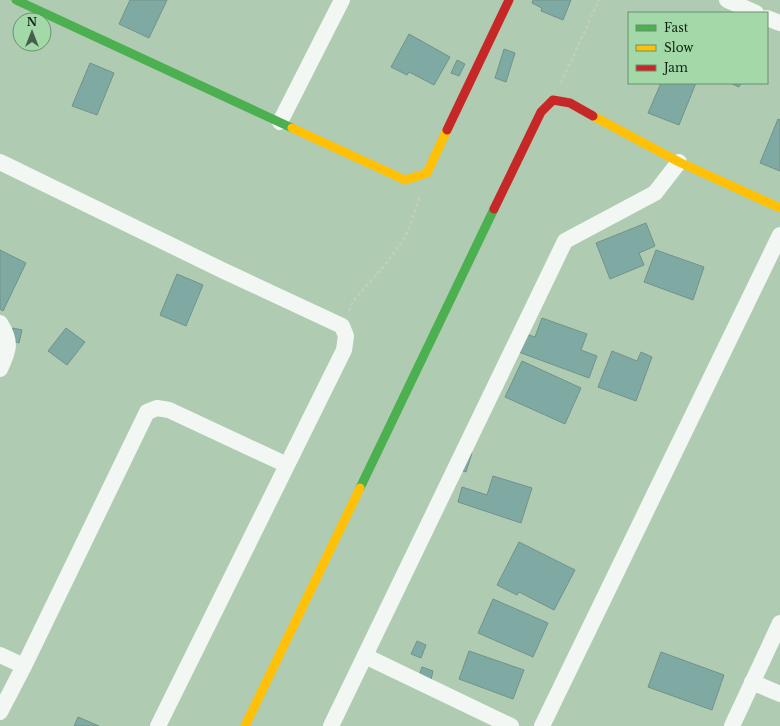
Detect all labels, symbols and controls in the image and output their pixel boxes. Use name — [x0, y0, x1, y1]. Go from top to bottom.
north arrow — [12, 12, 52, 52]
legend — [628, 12, 768, 84]
text: N — [27, 15, 38, 29]
text: Fast — [664, 20, 689, 35]
text: Slow — [664, 40, 694, 55]
text: Jam — [662, 60, 688, 75]

